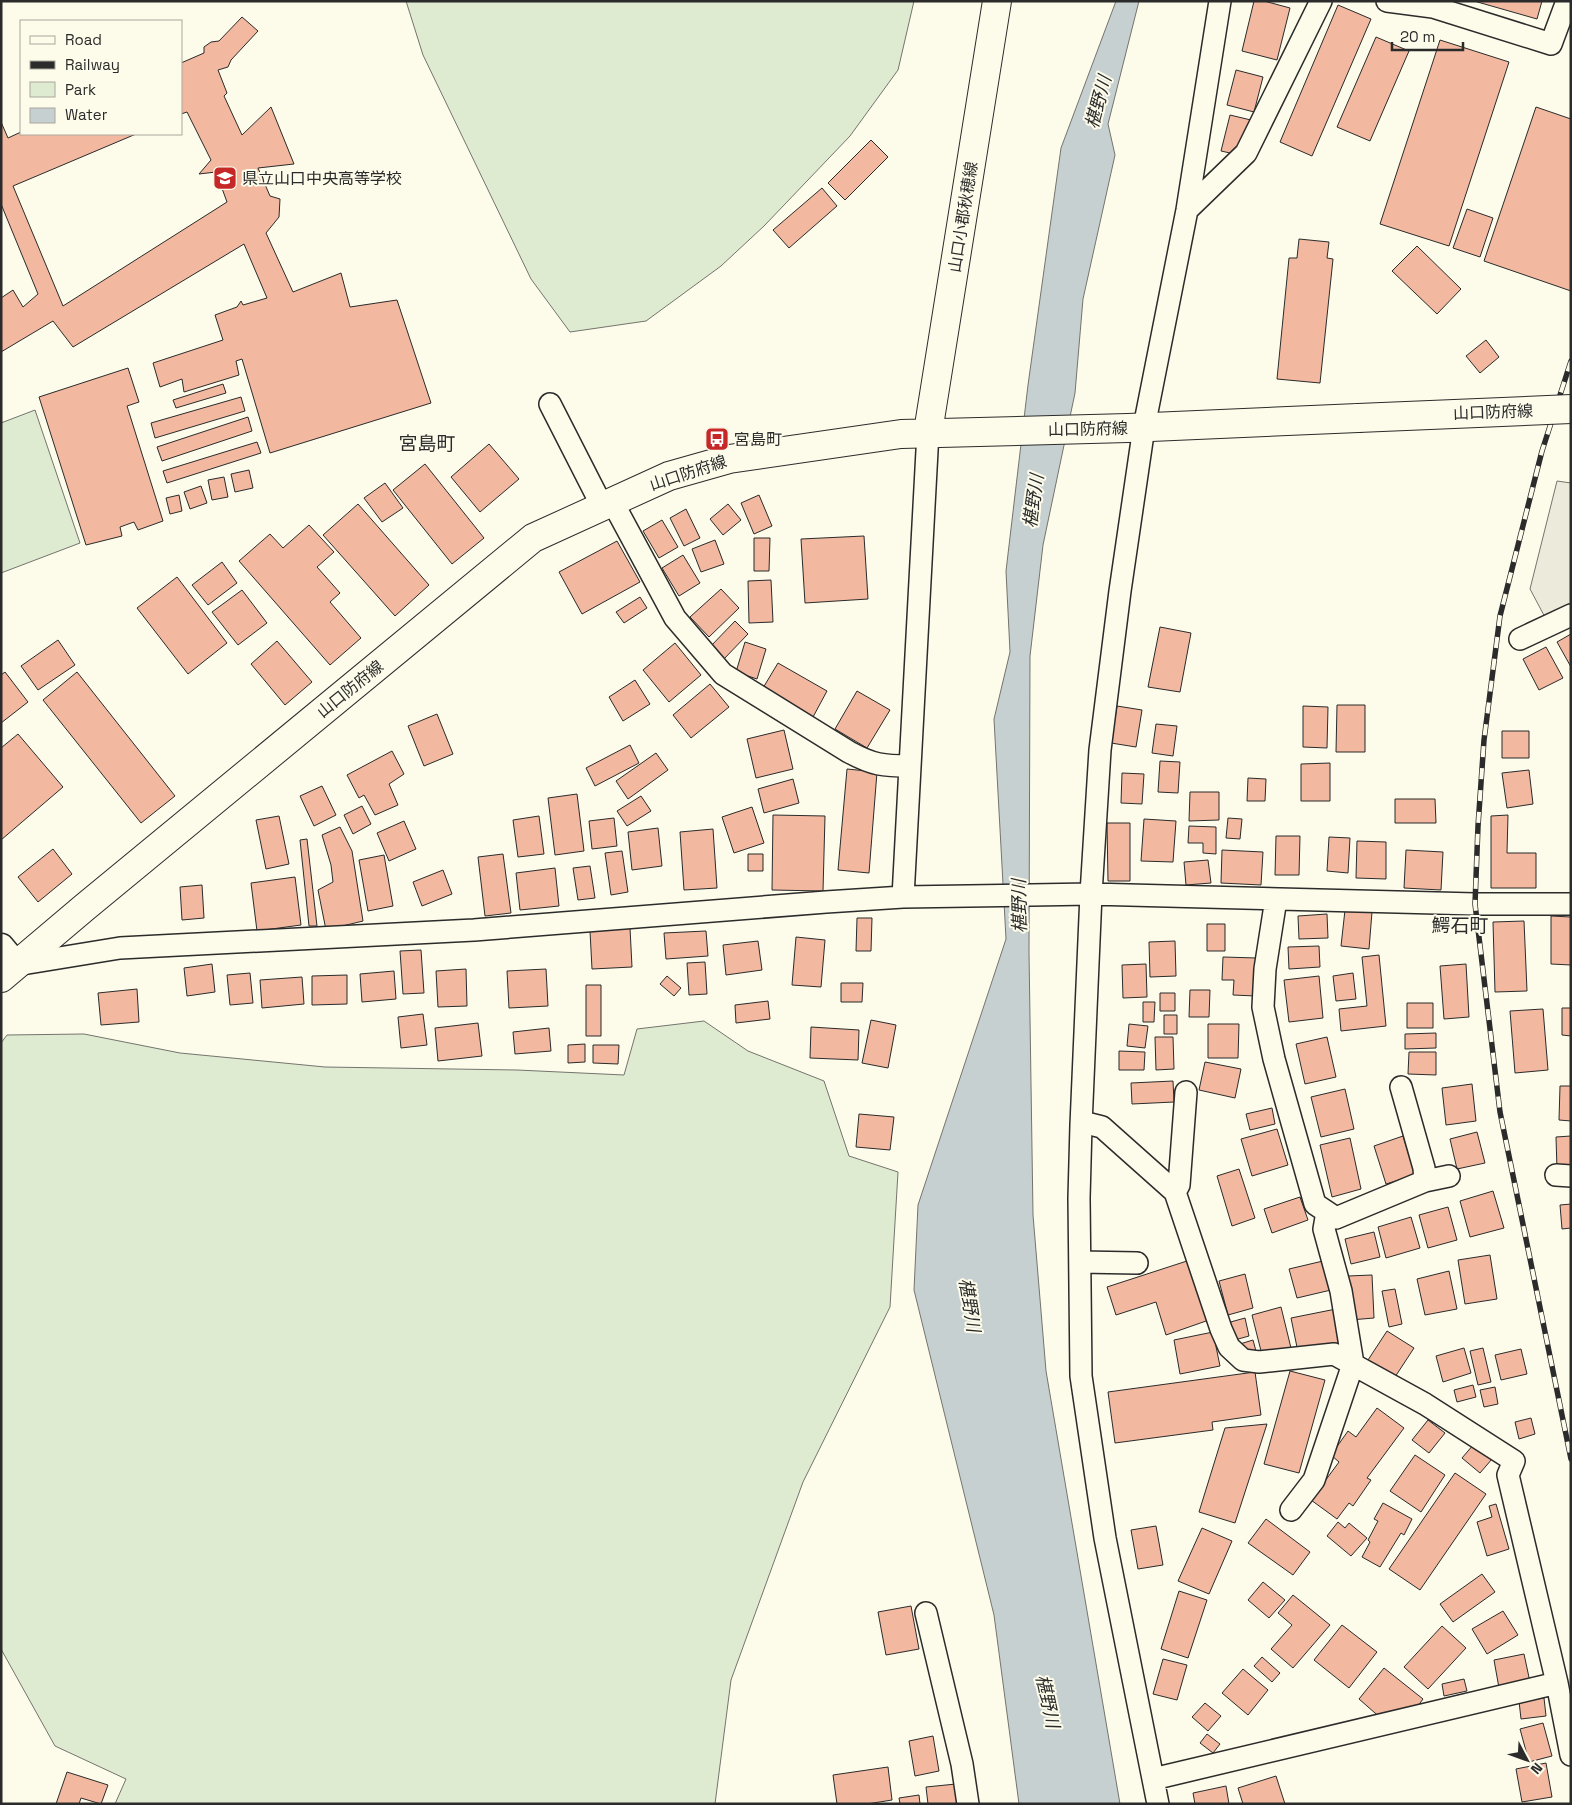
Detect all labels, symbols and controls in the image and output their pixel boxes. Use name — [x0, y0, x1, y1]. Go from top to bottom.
legend — [20, 20, 182, 135]
scale bar — [1392, 20, 1463, 52]
text: 20 m — [1400, 27, 1435, 46]
text: Road — [65, 30, 102, 49]
text: Railway — [65, 55, 120, 74]
water label: 椹野川 — [1080, 71, 1117, 131]
text: Park — [65, 80, 96, 99]
text: Water — [65, 105, 108, 124]
street label: 山口小郡秋穂線 — [944, 160, 982, 274]
school or university icon: 県立山口中央高等学校 — [212, 165, 238, 191]
place label: 県立山口中央高等学校 — [242, 168, 402, 189]
street label: 山口防府線 — [1453, 400, 1533, 424]
street label: 山口防府線 — [1048, 418, 1128, 440]
bus stop icon: 宮島町 — [704, 426, 730, 452]
place label: 宮島町 — [734, 429, 782, 450]
district label: 宮島町 — [398, 431, 456, 456]
street label: 山口防府線 — [647, 451, 729, 495]
water label: 椹野川 — [1018, 471, 1048, 529]
street label: 山口防府線 — [312, 656, 388, 722]
water label: 椹野川 — [1007, 877, 1031, 933]
district label: 鰐石町 — [1431, 913, 1489, 938]
water label: 椹野川 — [954, 1277, 986, 1335]
water label: 椹野川 — [1031, 1672, 1065, 1732]
north arrow — [1502, 1735, 1552, 1785]
text: N — [1527, 1759, 1547, 1778]

